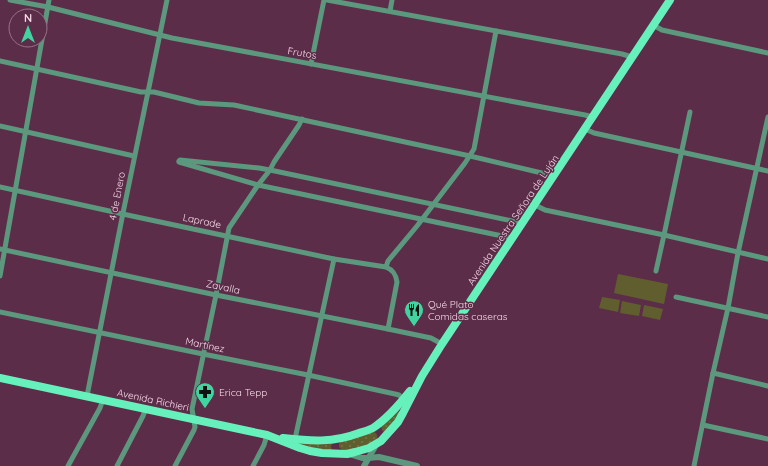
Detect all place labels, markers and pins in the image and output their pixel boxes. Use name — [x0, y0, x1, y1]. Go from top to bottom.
place label: Qué Plato Comidas caseras — [428, 298, 508, 323]
restaurant icon: Qué Plato Comidas caseras — [403, 299, 425, 327]
pharmacy icon: Erica Tepp — [194, 381, 216, 409]
place label: Erica Tepp — [219, 386, 267, 399]

